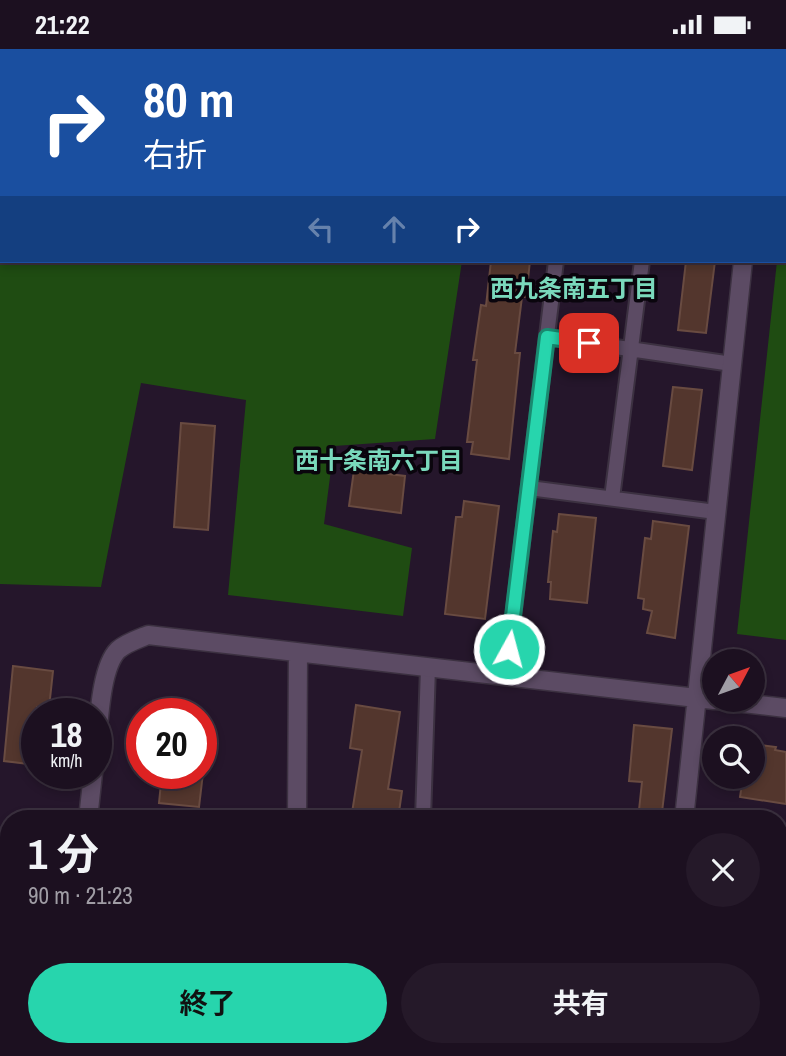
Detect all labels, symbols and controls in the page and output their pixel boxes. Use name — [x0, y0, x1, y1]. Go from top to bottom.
text: 21:22 — [35, 7, 90, 42]
text: 80 m — [143, 66, 235, 132]
icon: right — [28, 77, 119, 168]
text: 右折 — [143, 133, 207, 176]
icon: left — [302, 210, 340, 248]
icon: ahead — [375, 210, 413, 248]
icon: right — [448, 210, 486, 248]
district label: 西九条南五丁目 — [490, 272, 658, 304]
pin — [559, 313, 619, 373]
icon: arrive — [570, 324, 608, 362]
district label: 西十条南六丁目 — [295, 444, 463, 476]
position arrow — [472, 612, 546, 686]
north arrow — [702, 649, 765, 712]
map controls — [702, 649, 765, 789]
speed limit sign: 20 — [126, 698, 217, 789]
text: 18 — [51, 711, 82, 758]
button: search — [702, 726, 765, 789]
text: km/h — [51, 748, 83, 773]
text: 1 分 — [28, 826, 99, 882]
button: close — [686, 833, 760, 907]
text: 90 m · 21:23 — [28, 880, 133, 911]
button: 終了 — [28, 963, 387, 1043]
button: 共有 — [401, 963, 760, 1043]

